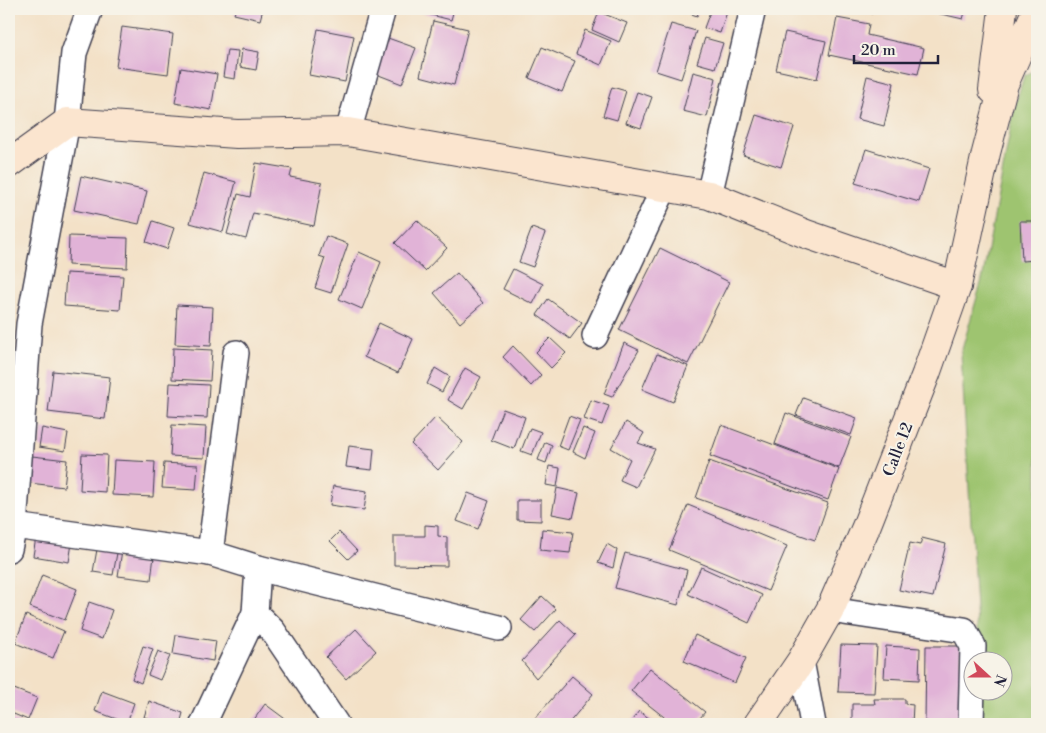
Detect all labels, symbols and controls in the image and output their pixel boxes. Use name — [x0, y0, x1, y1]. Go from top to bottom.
scale bar — [854, 32, 937, 64]
text: 20 m — [861, 41, 896, 60]
street label: Calle 12 — [879, 420, 917, 479]
north arrow — [964, 650, 1014, 700]
text: N — [989, 672, 1010, 689]

